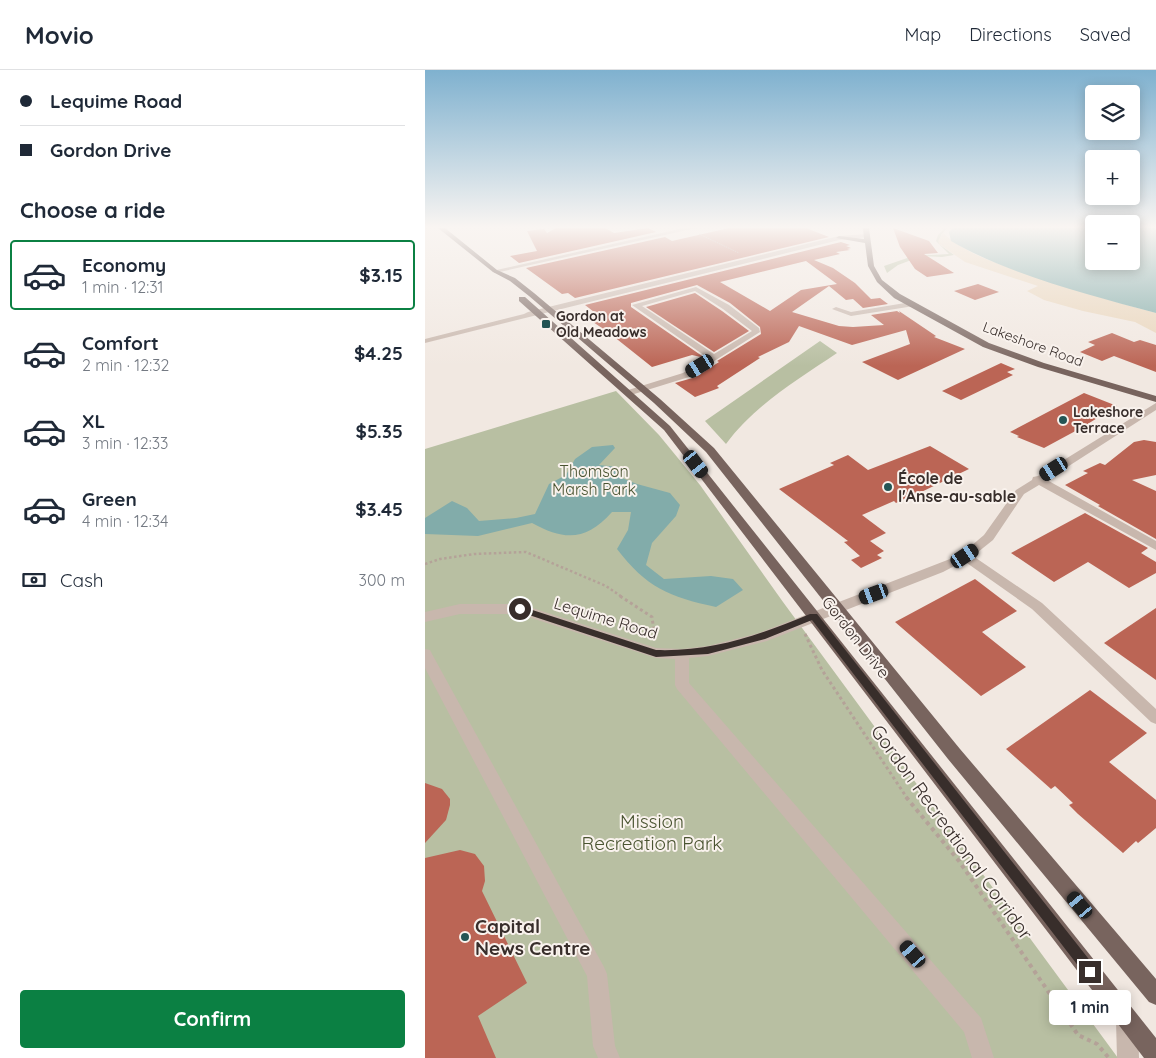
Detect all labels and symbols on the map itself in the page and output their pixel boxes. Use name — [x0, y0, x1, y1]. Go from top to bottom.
place label: Gordon at Old Meadows — [556, 307, 647, 341]
street label: Lakeshore Road — [980, 317, 1086, 371]
marker: Gordon at Old Meadows — [540, 318, 552, 330]
car — [683, 352, 716, 380]
place label: Lakeshore Terrace — [1073, 403, 1143, 437]
marker: Lakeshore Terrace — [1057, 414, 1069, 426]
car — [680, 448, 711, 480]
car — [1037, 455, 1070, 483]
park label: Thomson Marsh Park — [552, 461, 636, 499]
place label: École de l'Anse-au-sable — [898, 468, 1016, 506]
marker: École de l'Anse-au-sable — [882, 481, 894, 493]
car — [948, 541, 981, 571]
car — [857, 582, 890, 606]
street label: Gordon Drive — [818, 592, 894, 682]
street label: Lequime Road — [552, 593, 660, 643]
route start — [509, 598, 531, 620]
street label: Gordon Recreational Corridor — [866, 720, 1039, 945]
park label: Mission Recreation Park — [582, 809, 722, 855]
car — [1064, 889, 1095, 921]
place label: Capital News Centre — [475, 914, 590, 960]
marker: Capital News Centre — [459, 931, 471, 943]
car — [897, 938, 928, 970]
route end — [1079, 961, 1101, 983]
callout: 1 min — [1049, 990, 1131, 1024]

